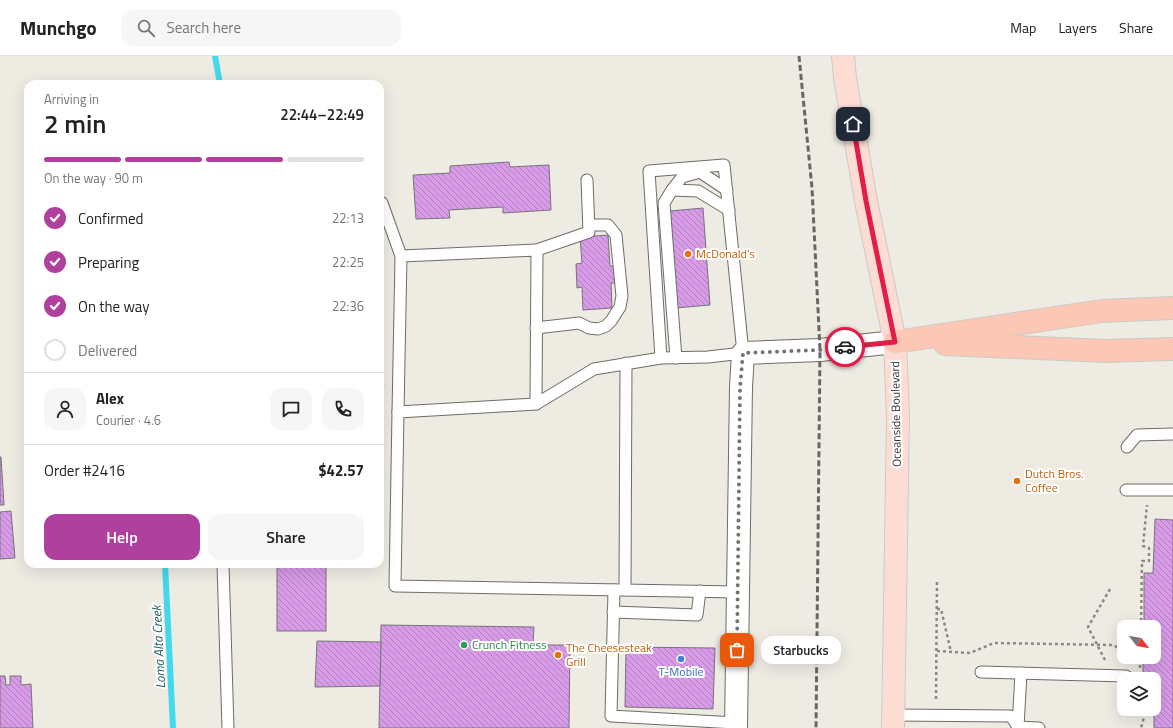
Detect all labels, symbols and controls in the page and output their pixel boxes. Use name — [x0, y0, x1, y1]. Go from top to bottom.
search box — [121, 10, 401, 46]
text: Munchgo — [20, 13, 97, 42]
text: Search here — [167, 16, 241, 39]
icon: search — [135, 17, 157, 39]
text: Map — [1010, 17, 1036, 38]
text: Layers — [1058, 17, 1097, 38]
text: Share — [1119, 17, 1153, 38]
text: Arriving in — [44, 89, 99, 109]
text: 22:44–22:49 — [280, 103, 364, 126]
text: 2 min — [44, 104, 107, 143]
pin — [836, 107, 870, 141]
icon: home — [842, 113, 864, 135]
text: On the way · 90 m — [44, 168, 143, 188]
icon: check — [44, 207, 66, 229]
text: Confirmed — [78, 207, 143, 230]
text: 22:13 — [332, 208, 364, 228]
place label: McDonald's — [696, 244, 755, 263]
marker: McDonald's — [683, 249, 693, 259]
icon: check — [44, 251, 66, 273]
text: Preparing — [78, 251, 139, 274]
text: 22:25 — [332, 252, 364, 272]
icon: check — [44, 295, 66, 317]
text: On the way — [78, 295, 150, 318]
text: 22:36 — [332, 296, 364, 316]
courier — [825, 327, 865, 367]
icon: car — [834, 336, 856, 358]
text: Delivered — [78, 339, 137, 362]
street label: Oceanside Boulevard — [885, 361, 906, 467]
text: Alex — [96, 387, 124, 410]
button: person — [44, 388, 86, 430]
button: chat — [270, 388, 312, 430]
button: phone — [322, 388, 364, 430]
text: Courier · 4.6 — [96, 410, 161, 430]
text: Order #2416 — [44, 459, 125, 482]
text: $42.57 — [318, 459, 364, 482]
place label: Dutch Bros. Coffee — [1025, 464, 1084, 497]
marker: Dutch Bros. Coffee — [1012, 476, 1022, 486]
button: Help — [44, 514, 200, 560]
button: Share — [208, 514, 364, 560]
water label: Loma Alta Creek — [146, 603, 170, 689]
north arrow — [1117, 620, 1161, 664]
map controls — [1117, 620, 1161, 716]
pin — [720, 633, 754, 667]
place label: Crunch Fitness — [472, 635, 547, 654]
callout: Starbucks — [761, 636, 841, 664]
place label: The Cheesesteak Grill — [566, 638, 652, 671]
icon: bag — [726, 639, 748, 661]
marker: Crunch Fitness — [459, 640, 469, 650]
text: Starbucks — [773, 640, 829, 660]
marker: The Cheesesteak Grill — [553, 650, 563, 660]
marker: T-Mobile — [676, 654, 686, 664]
place label: T-Mobile — [659, 662, 703, 681]
button: layers — [1117, 672, 1161, 716]

